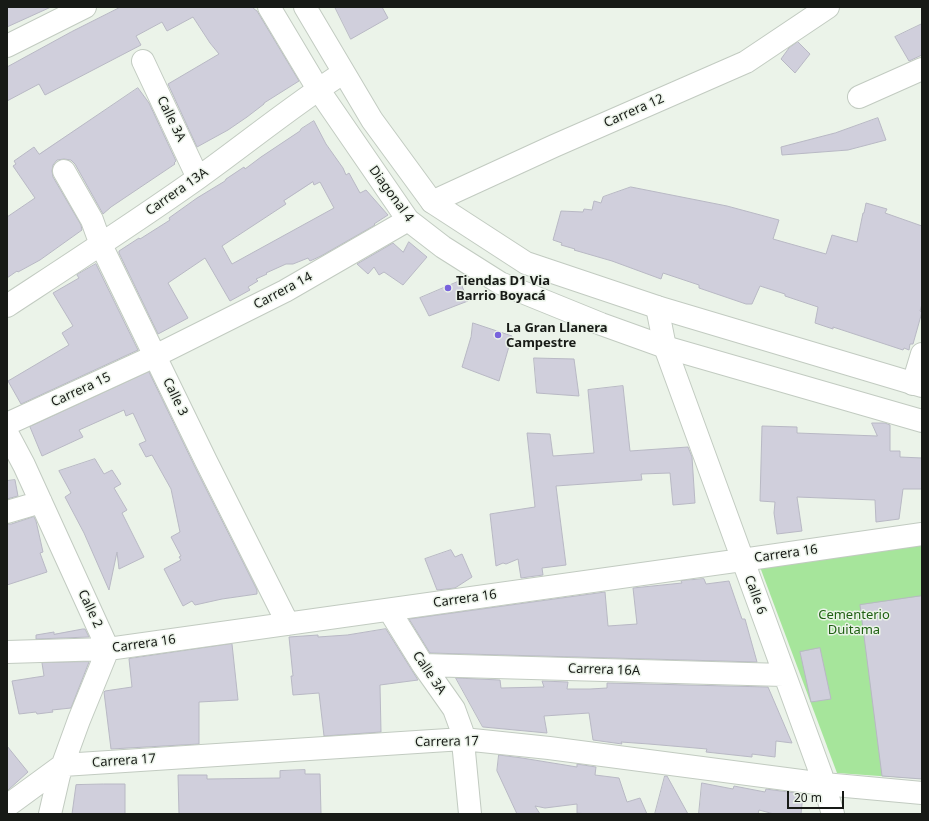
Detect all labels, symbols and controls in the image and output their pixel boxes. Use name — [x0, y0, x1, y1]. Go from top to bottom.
street label: Carrera 12 — [602, 91, 666, 131]
street label: Calle 3A — [153, 94, 189, 144]
street label: Diagonal 4 — [365, 163, 417, 225]
street label: Carrera 13A — [143, 165, 211, 219]
street label: Carrera 14 — [251, 269, 315, 313]
place label: Tiendas D1 Via Barrio Boyacá — [456, 273, 550, 304]
marker: Tiendas D1 Via Barrio Boyacá — [443, 283, 453, 293]
place label: La Gran Llanera Campestre — [506, 320, 607, 351]
marker: La Gran Llanera Campestre — [493, 330, 503, 340]
street label: Carrera 15 — [49, 369, 113, 411]
street label: Calle 3 — [159, 375, 191, 419]
street label: Carrera 16 — [753, 542, 819, 566]
street label: Calle 6 — [741, 573, 769, 617]
street label: Calle 2 — [74, 587, 106, 631]
street label: Carrera 16 — [432, 587, 498, 611]
park label: Cementerio Duitama — [818, 607, 890, 638]
street label: Carrera 16 — [111, 632, 177, 656]
street label: Calle 3A — [409, 648, 449, 698]
street label: Carrera 16A — [568, 661, 640, 679]
street label: Carrera 17 — [415, 734, 479, 750]
street label: Carrera 17 — [92, 751, 156, 771]
scale bar — [789, 783, 846, 809]
text: 20 m — [794, 789, 822, 806]

